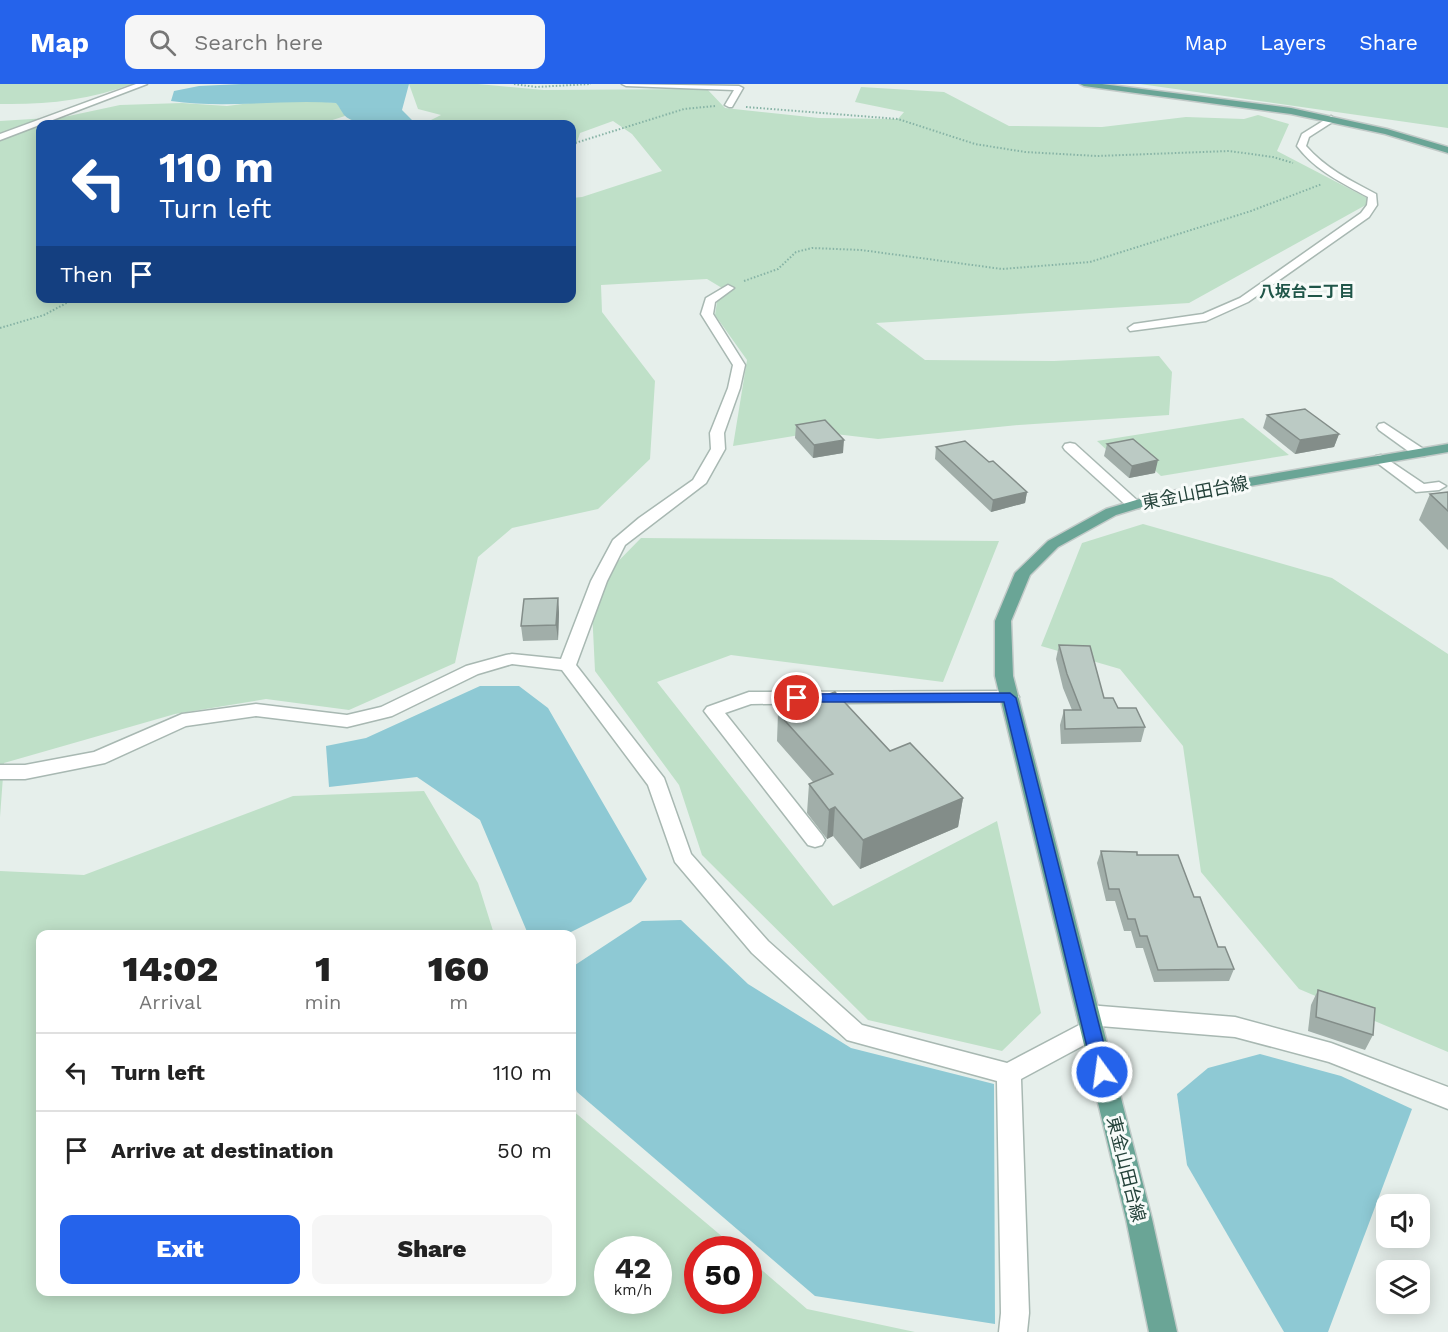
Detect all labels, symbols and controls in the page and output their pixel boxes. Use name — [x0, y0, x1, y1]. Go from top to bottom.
search box — [125, 15, 545, 69]
text: Map — [30, 26, 89, 59]
icon: search — [146, 26, 179, 59]
text: Search here — [194, 30, 323, 55]
text: Map — [1184, 30, 1227, 55]
text: Layers — [1260, 30, 1326, 55]
text: Share — [1359, 30, 1418, 55]
text: 110 m — [159, 143, 274, 192]
icon: left — [60, 144, 138, 222]
text: Turn left — [159, 193, 271, 225]
icon: arrive — [125, 258, 158, 291]
text: Then — [60, 262, 113, 287]
district label: 八坂台二丁目 — [1259, 282, 1355, 301]
street label: 東金山田台線 — [1140, 472, 1250, 513]
pin — [771, 672, 822, 723]
icon: arrive — [780, 681, 813, 714]
text: 14:02 — [122, 948, 218, 990]
text: 1 — [315, 948, 331, 990]
text: 160 — [428, 948, 490, 990]
text: Arrival — [139, 990, 202, 1014]
text: min — [305, 990, 341, 1014]
text: m — [449, 990, 468, 1014]
position arrow — [1070, 1040, 1134, 1104]
icon: left — [60, 1056, 93, 1089]
text: Turn left — [111, 1060, 205, 1085]
text: 110 m — [493, 1060, 552, 1085]
street label: 東金山田台線 — [1103, 1114, 1150, 1224]
icon: arrive — [60, 1134, 93, 1167]
text: Arrive at destination — [111, 1138, 334, 1163]
text: 50 m — [497, 1138, 552, 1163]
map controls — [1376, 1194, 1430, 1314]
button: sound — [1376, 1194, 1430, 1248]
button: Exit — [60, 1215, 300, 1284]
button: Share — [312, 1215, 552, 1284]
speed limit sign: 50 — [684, 1236, 762, 1314]
text: 42 — [615, 1250, 651, 1285]
button: layers — [1376, 1260, 1430, 1314]
text: km/h — [614, 1281, 652, 1299]

